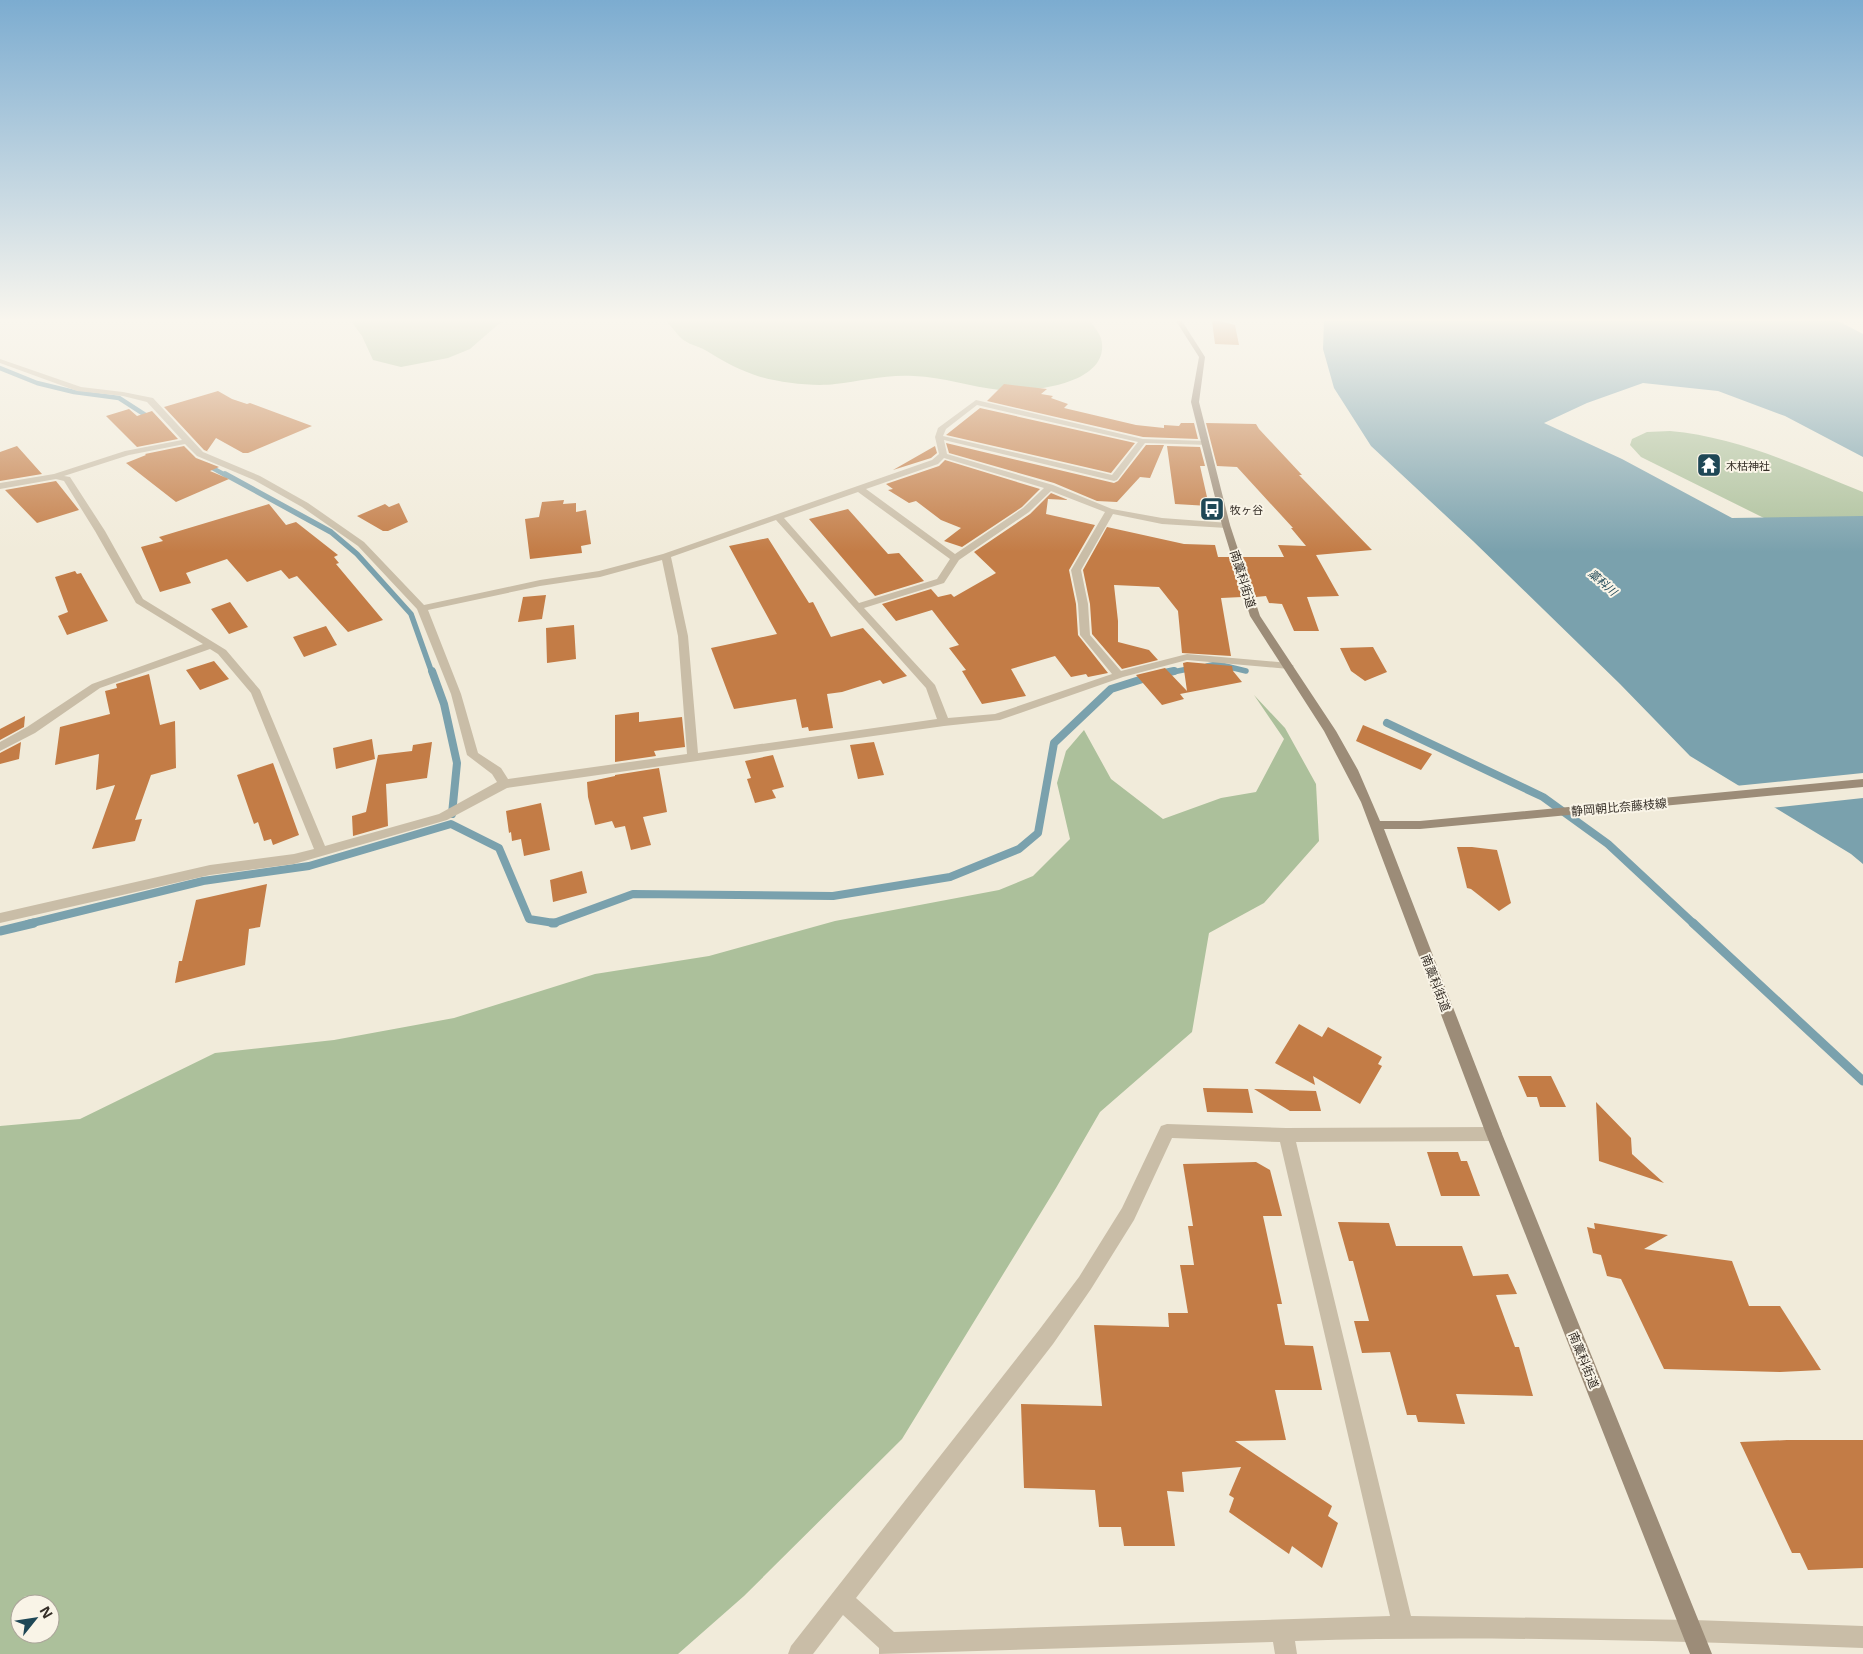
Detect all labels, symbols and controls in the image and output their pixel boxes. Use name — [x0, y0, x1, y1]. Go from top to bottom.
temple icon: 木枯神社 — [1696, 452, 1722, 478]
place label: 木枯神社 — [1726, 458, 1770, 473]
bus stop icon: 牧ヶ谷 — [1199, 496, 1225, 522]
place label: 牧ヶ谷 — [1230, 502, 1263, 517]
street label: 南藁科街道 — [1226, 548, 1260, 610]
water label: 藁科川 — [1586, 566, 1621, 599]
street label: 静岡朝比奈藤枝線 — [1570, 794, 1668, 820]
street label: 南藁科街道 — [1417, 952, 1455, 1014]
street label: 南藁科街道 — [1565, 1329, 1603, 1391]
north arrow — [10, 1594, 60, 1644]
text: N — [36, 1603, 58, 1622]

